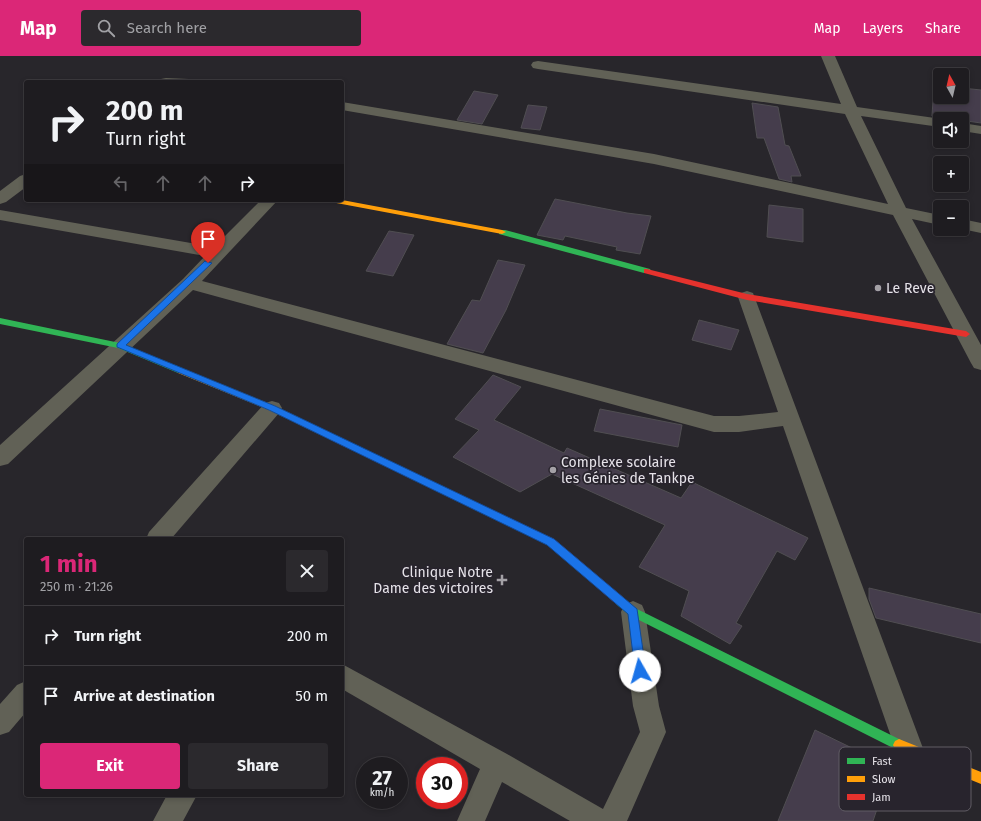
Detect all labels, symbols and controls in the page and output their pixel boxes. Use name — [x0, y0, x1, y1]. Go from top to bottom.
search box — [81, 10, 361, 46]
text: Map — [20, 17, 57, 40]
icon: search — [95, 17, 117, 39]
text: Search here — [127, 19, 207, 37]
text: Map — [814, 20, 840, 37]
text: Layers — [862, 20, 903, 37]
text: Share — [925, 20, 961, 37]
north arrow — [933, 68, 969, 104]
map controls — [933, 68, 969, 236]
text: 200 m — [106, 94, 184, 127]
icon: right — [40, 96, 92, 148]
button: sound — [933, 112, 969, 148]
text: Turn right — [106, 128, 186, 150]
button: + — [933, 156, 969, 192]
icon: left — [110, 172, 132, 194]
icon: ahead — [152, 172, 174, 194]
icon: ahead — [194, 172, 216, 194]
icon: right — [236, 172, 258, 194]
button: − — [933, 200, 969, 236]
pin — [191, 222, 225, 263]
icon: arrive — [197, 228, 219, 250]
place label: Le Reve — [886, 280, 934, 297]
marker: Le Reve — [873, 283, 883, 293]
place label: Complexe scolaire les Génies de Tankpe — [561, 454, 695, 487]
marker: Complexe scolaire les Génies de Tankpe — [548, 465, 558, 475]
text: 1 min — [40, 550, 98, 578]
button: close — [286, 550, 328, 592]
place label: Clinique Notre Dame des victoires — [373, 564, 493, 597]
marker: Clinique Notre Dame des victoires — [496, 574, 508, 586]
text: 250 m · 21:26 — [40, 579, 113, 594]
icon: right — [40, 625, 62, 647]
text: Turn right — [74, 627, 141, 645]
text: 200 m — [287, 627, 328, 645]
position arrow — [619, 650, 661, 692]
icon: arrive — [40, 685, 62, 707]
text: Arrive at destination — [74, 687, 215, 705]
text: 50 m — [295, 687, 328, 705]
button: Exit — [40, 743, 180, 789]
button: Share — [188, 743, 328, 789]
legend — [839, 747, 971, 811]
text: Fast — [872, 755, 892, 768]
speed limit sign: 30 — [416, 757, 468, 809]
text: 27 — [372, 766, 392, 790]
text: Slow — [872, 773, 896, 786]
text: km/h — [370, 787, 394, 799]
text: Jam — [872, 791, 891, 804]

